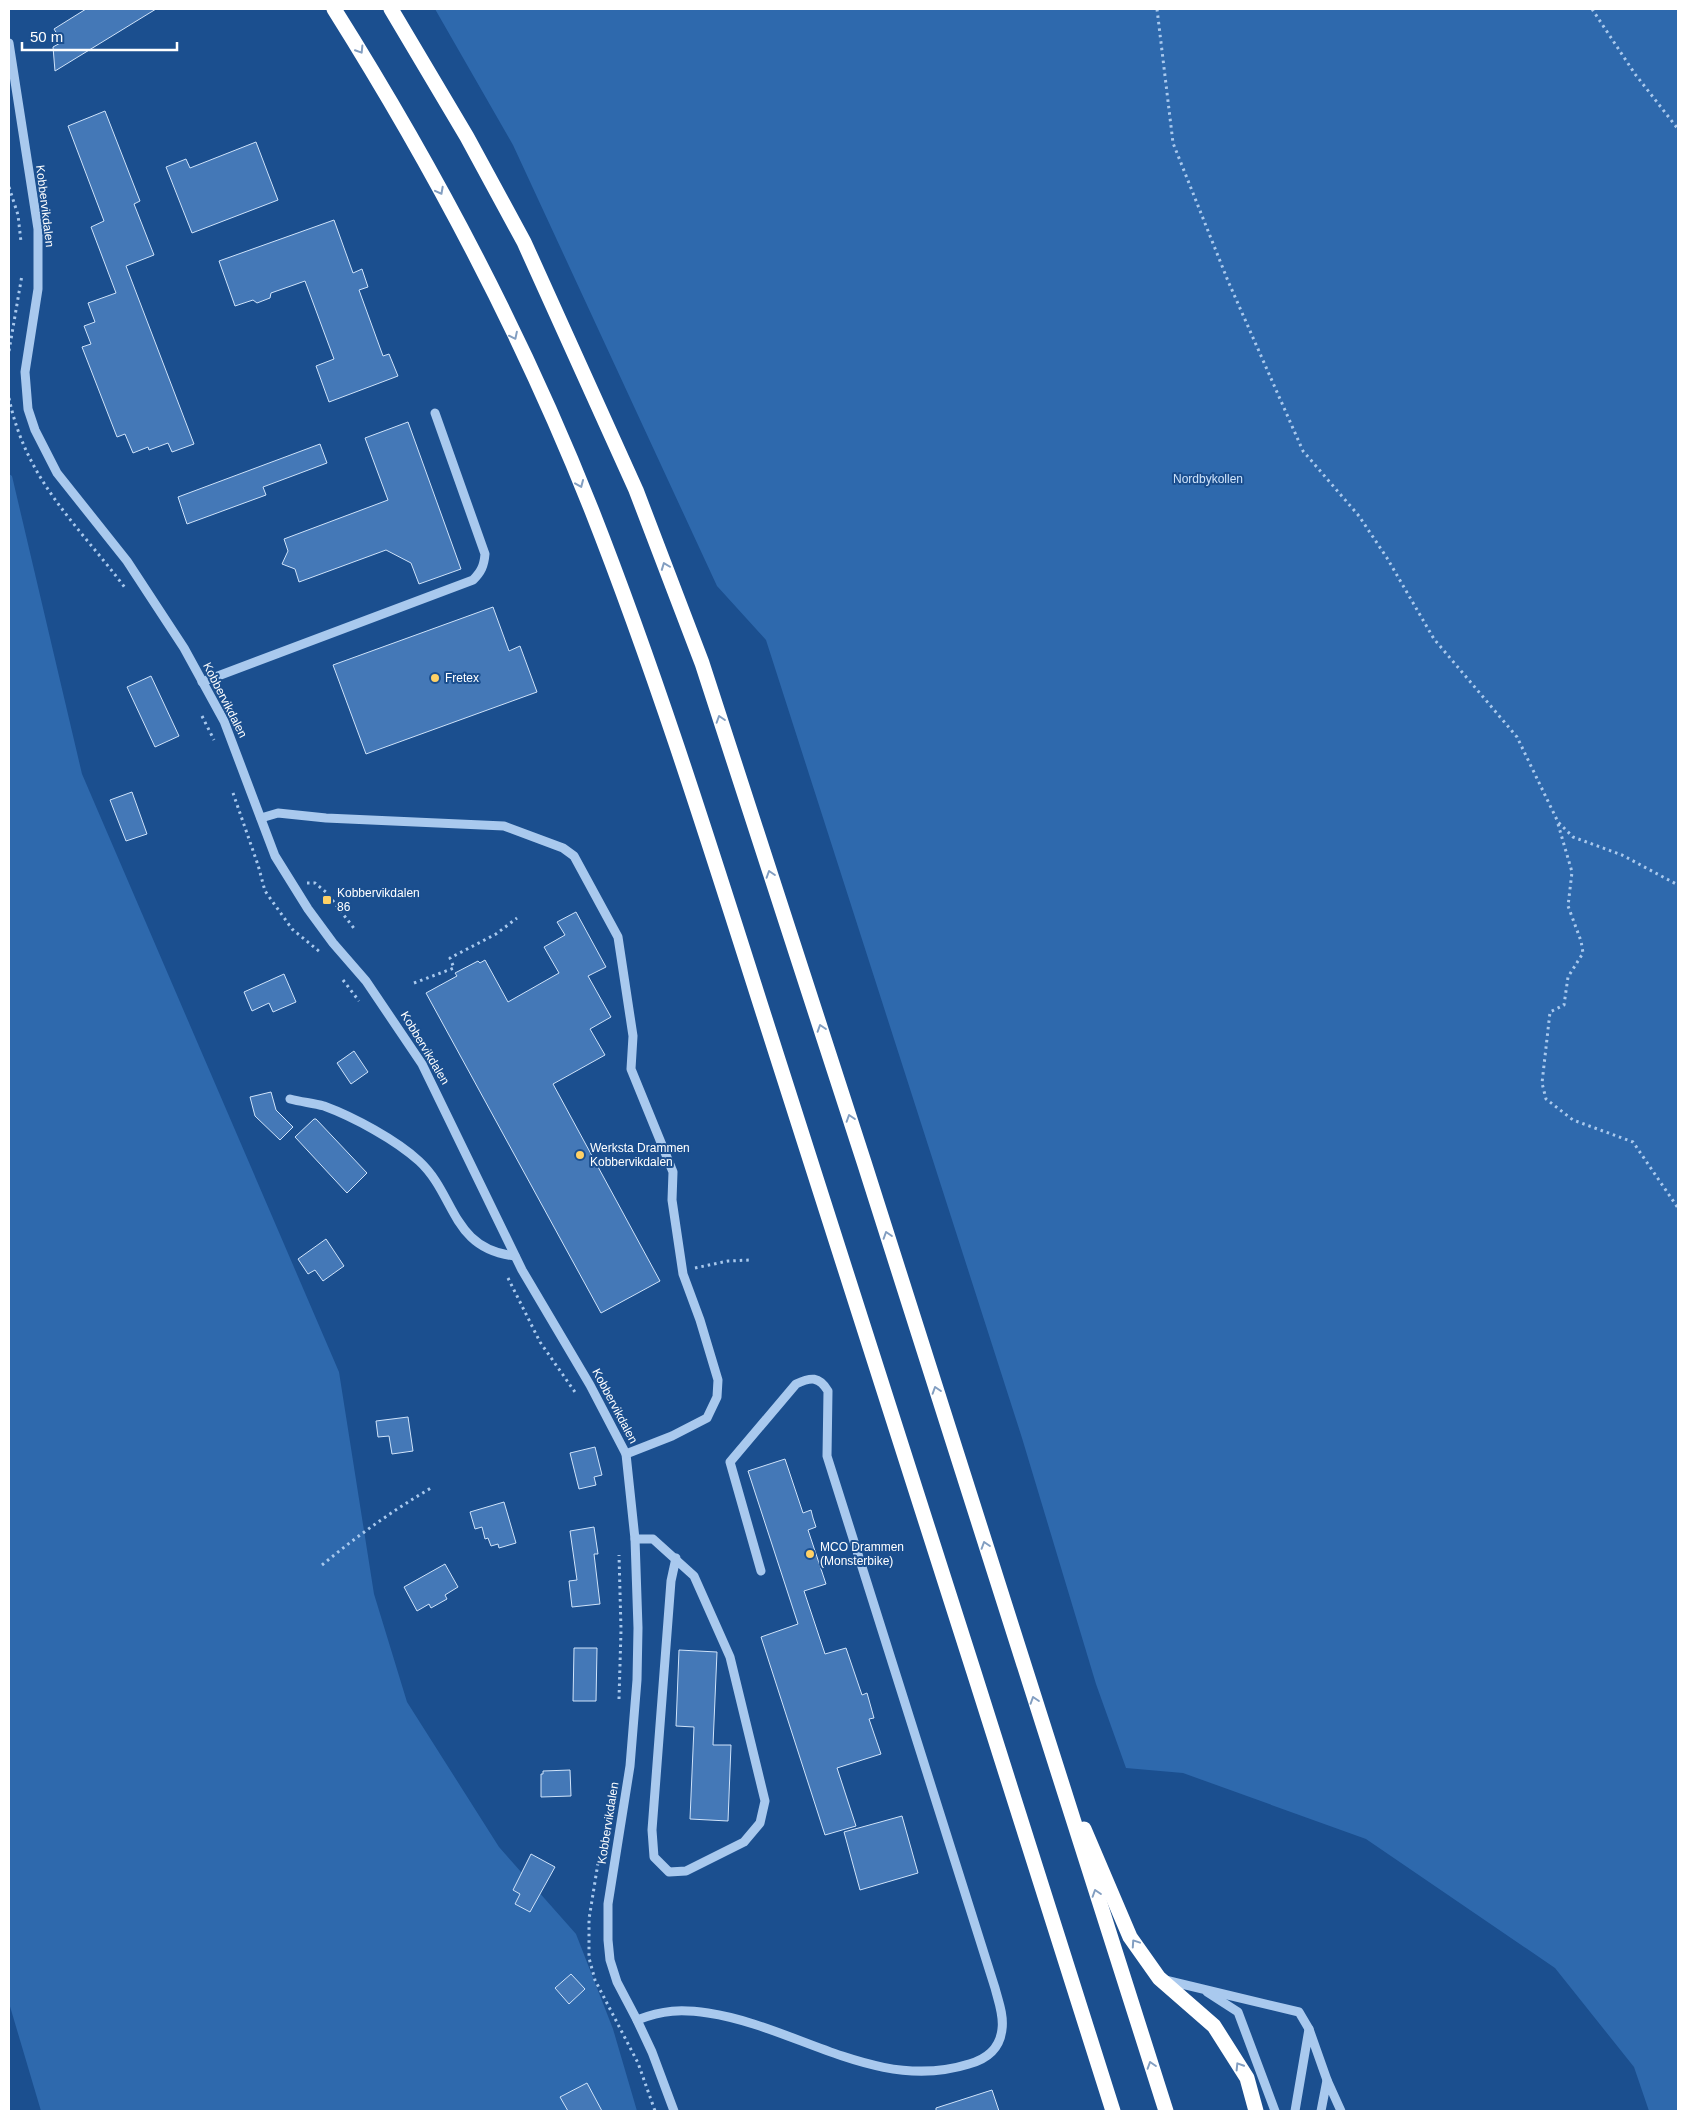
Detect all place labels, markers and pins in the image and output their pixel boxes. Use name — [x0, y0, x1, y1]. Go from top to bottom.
place label: Fretex — [445, 671, 479, 685]
marker: Fretex — [429, 672, 441, 684]
place label: Kobbervikdalen 86 — [337, 886, 420, 914]
marker: Kobbervikdalen 86 — [321, 894, 333, 906]
place label: Werksta Drammen Kobbervikdalen — [590, 1141, 690, 1169]
marker: Werksta Drammen Kobbervikdalen — [574, 1149, 586, 1161]
place label: MCO Drammen (Monsterbike) — [820, 1540, 904, 1568]
marker: MCO Drammen (Monsterbike) — [804, 1548, 816, 1560]

